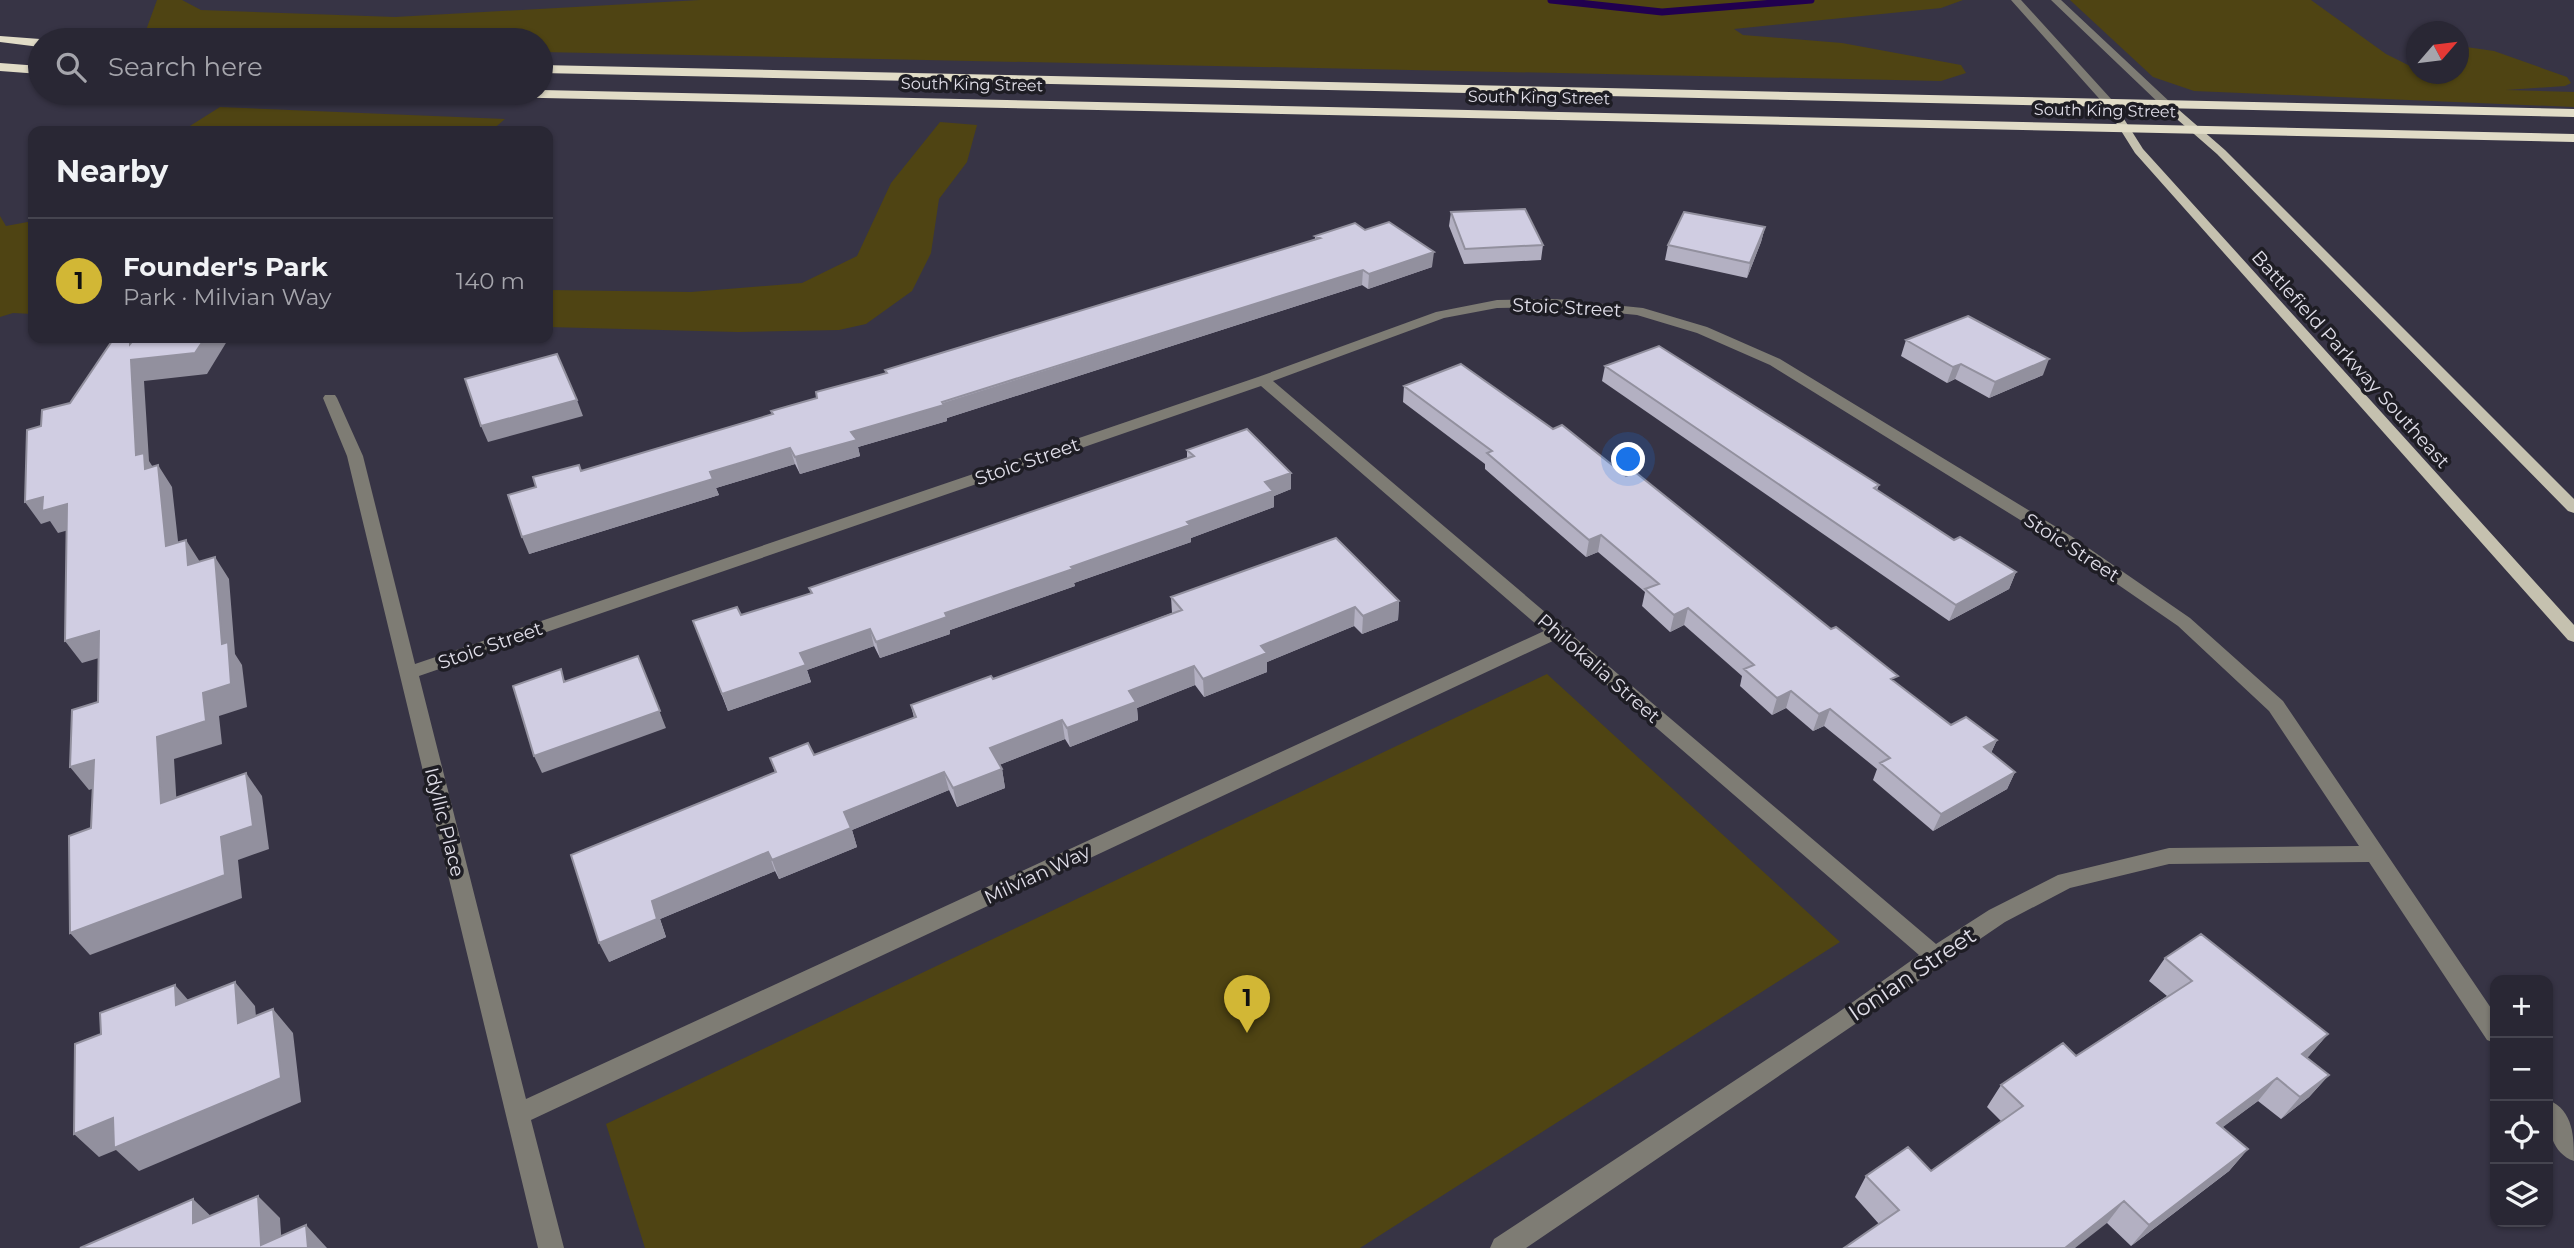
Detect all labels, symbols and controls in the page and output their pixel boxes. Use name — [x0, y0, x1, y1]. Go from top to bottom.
north arrow — [2406, 21, 2469, 84]
search box — [28, 28, 553, 105]
icon: search — [52, 48, 90, 86]
text: Search here — [108, 51, 263, 83]
street label: South King Street — [901, 74, 1044, 95]
street label: South King Street — [1468, 87, 1611, 108]
street label: South King Street — [2034, 100, 2177, 121]
text: Nearby — [56, 153, 168, 190]
street label: Battlefield Parkway Southeast — [2247, 246, 2455, 473]
text: Founder's Park — [123, 251, 328, 283]
text: 1 — [74, 267, 84, 295]
text: 140 m — [456, 267, 525, 295]
text: Park · Milvian Way — [123, 283, 331, 311]
street label: Stoic Street — [1512, 293, 1622, 322]
street label: Stoic Street — [972, 433, 1083, 490]
your location — [1611, 442, 1645, 476]
street label: Stoic Street — [2020, 508, 2124, 587]
street label: Philokalia Street — [1533, 609, 1665, 728]
street label: Stoic Street — [435, 617, 546, 674]
street label: Idyllic Place — [420, 765, 469, 879]
street label: Milvian Way — [981, 840, 1094, 909]
street label: Ionian Street — [1843, 921, 1981, 1027]
pin: 1 — [1224, 975, 1270, 1033]
map controls — [2490, 975, 2553, 1227]
button: + — [2490, 975, 2553, 1038]
button: − — [2490, 1038, 2553, 1101]
button: locate — [2490, 1101, 2553, 1164]
button: layers — [2490, 1164, 2553, 1227]

